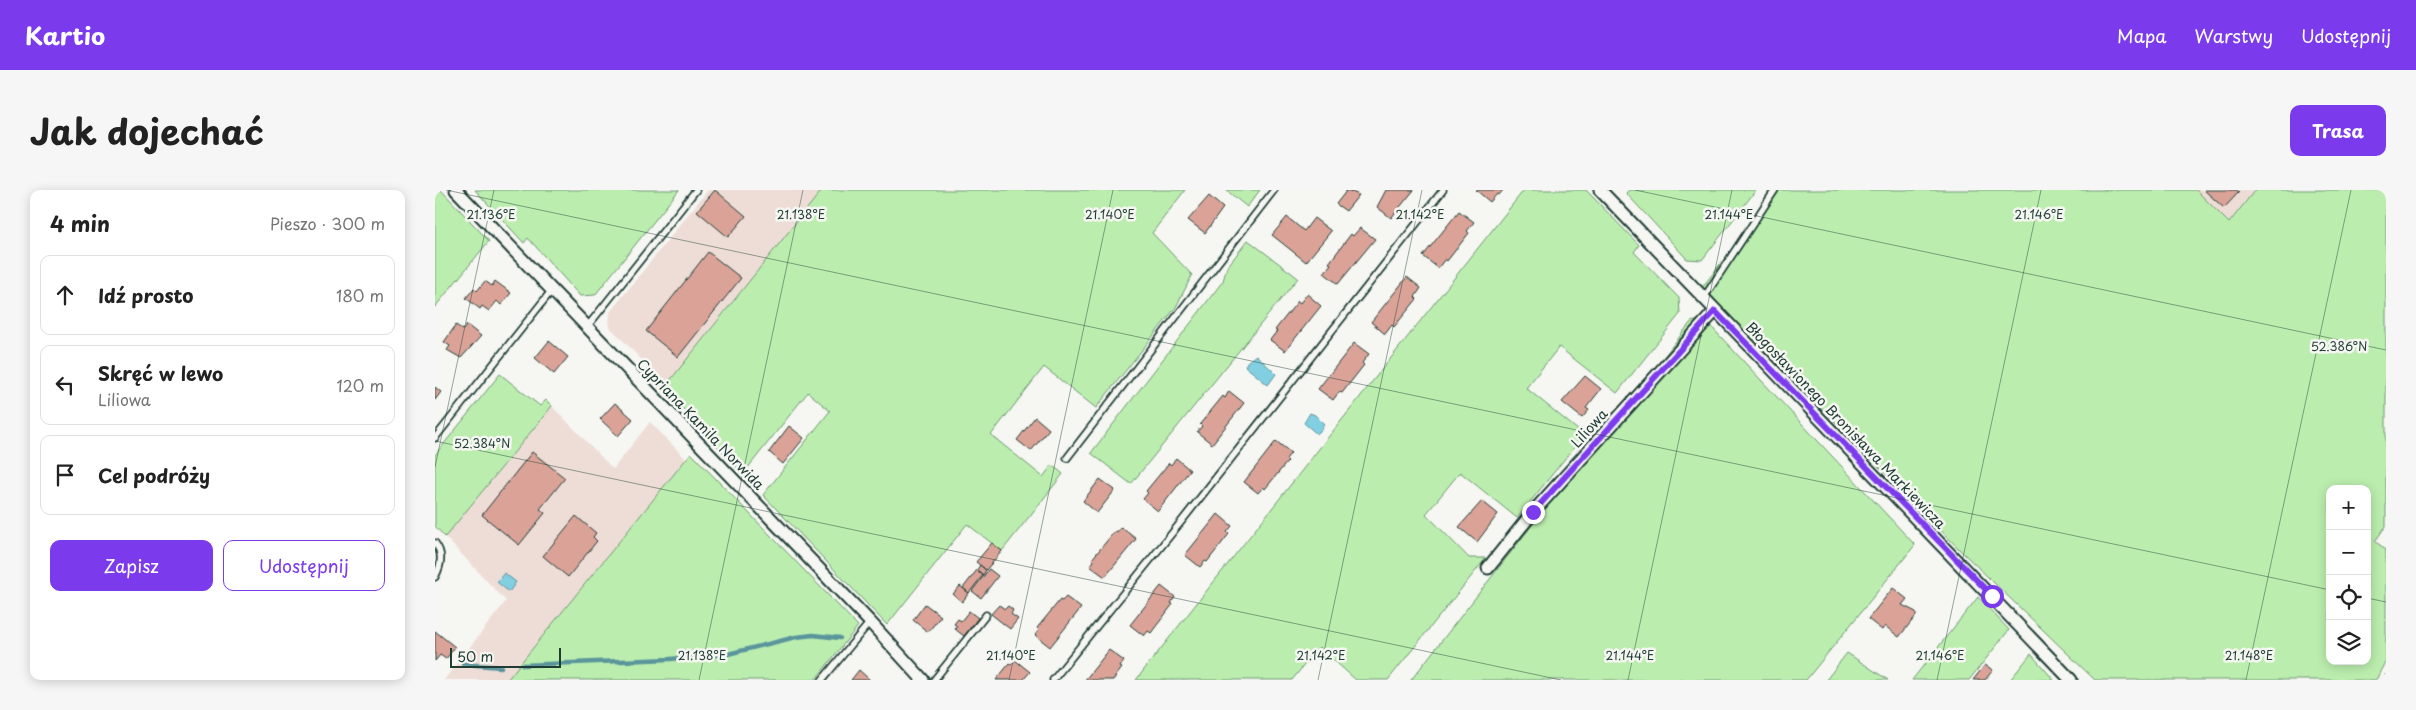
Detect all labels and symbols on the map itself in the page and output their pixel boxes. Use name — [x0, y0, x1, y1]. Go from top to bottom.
text: 21.136°E — [466, 205, 516, 223]
text: 21.138°E — [777, 205, 825, 223]
text: 21.140°E — [1085, 205, 1135, 223]
text: 21.142°E — [1396, 205, 1444, 223]
text: 21.144°E — [1705, 205, 1753, 223]
text: 21.146°E — [2014, 205, 2064, 223]
street label: Błogosławionego Bronisława Markiewicza — [1741, 317, 1951, 533]
text: 52.386°N — [2311, 337, 2367, 355]
street label: Cypriana Kamila Norwida — [633, 354, 770, 495]
street label: Liliowa — [1566, 404, 1612, 452]
text: 52.384°N — [454, 434, 510, 452]
route end — [1522, 501, 1545, 524]
route start — [1981, 585, 2004, 608]
scale bar — [450, 645, 561, 668]
text: 21.138°E — [678, 646, 726, 664]
text: 21.140°E — [986, 646, 1036, 664]
text: 21.142°E — [1297, 646, 1345, 664]
text: 21.144°E — [1606, 646, 1654, 664]
text: 21.146°E — [1915, 646, 1965, 664]
text: 21.148°E — [2225, 646, 2273, 664]

